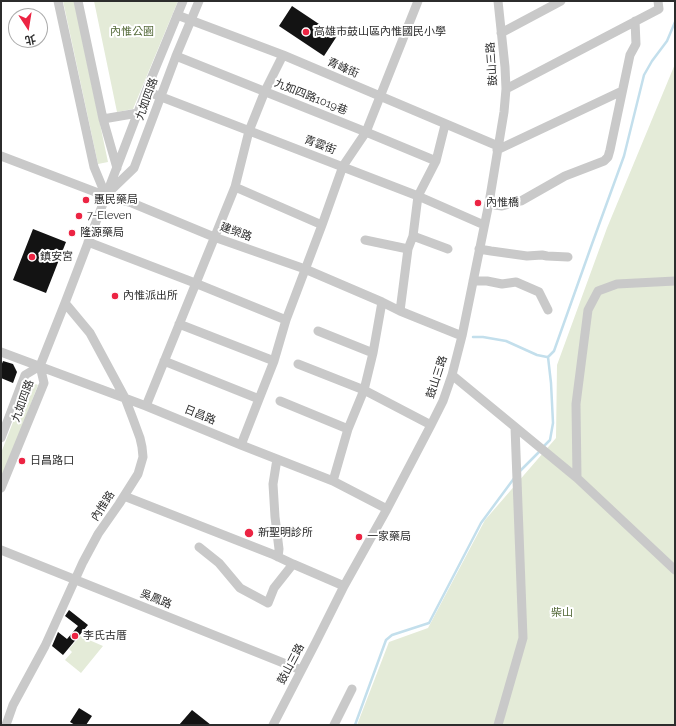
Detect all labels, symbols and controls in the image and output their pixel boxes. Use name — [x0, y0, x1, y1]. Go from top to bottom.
north arrow — [8, 8, 48, 48]
park label: 內惟公園 — [110, 25, 154, 39]
place label: 高雄市鼓山區內惟國民小學 — [314, 25, 446, 39]
marker: 高雄市鼓山區內惟國民小學 — [301, 27, 311, 37]
text: 北 — [24, 32, 37, 47]
street label: 鼓山三路 — [484, 42, 500, 86]
street label: 青峰街 — [325, 55, 361, 81]
street label: 九如四路 — [133, 76, 161, 122]
street label: 九如四路1019巷 — [273, 76, 349, 118]
street label: 青雲街 — [302, 133, 338, 157]
place label: 惠民藥局 — [94, 193, 138, 207]
marker: 惠民藥局 — [81, 195, 91, 205]
place label: 內惟橋 — [486, 196, 519, 210]
marker: 內惟橋 — [473, 198, 483, 208]
place label: 7-Eleven — [87, 209, 132, 223]
marker: 7-Eleven — [74, 211, 84, 221]
street label: 建榮路 — [218, 220, 254, 244]
place label: 隆源藥局 — [80, 226, 124, 240]
marker: 隆源藥局 — [67, 228, 77, 238]
place label: 鎮安宮 — [40, 250, 73, 264]
marker: 鎮安宮 — [27, 252, 37, 262]
place label: 內惟派出所 — [123, 289, 178, 303]
marker: 內惟派出所 — [110, 291, 120, 301]
street label: 鼓山三路 — [424, 354, 450, 400]
street label: 九如四路 — [9, 378, 37, 424]
street label: 日昌路 — [182, 403, 218, 427]
place label: 日昌路口 — [30, 454, 74, 468]
marker: 日昌路口 — [17, 456, 27, 466]
street label: 內惟路 — [88, 489, 118, 523]
place label: 新聖明診所 — [258, 526, 313, 540]
marker: 新聖明診所 — [243, 527, 255, 539]
place label: 一家藥局 — [367, 530, 411, 544]
marker: 一家藥局 — [354, 532, 364, 542]
street label: 吳鳳路 — [138, 587, 174, 611]
park label: 柴山 — [551, 606, 573, 620]
place label: 李氏古厝 — [83, 629, 127, 643]
marker: 李氏古厝 — [70, 631, 80, 641]
street label: 鼓山三路 — [275, 641, 307, 687]

